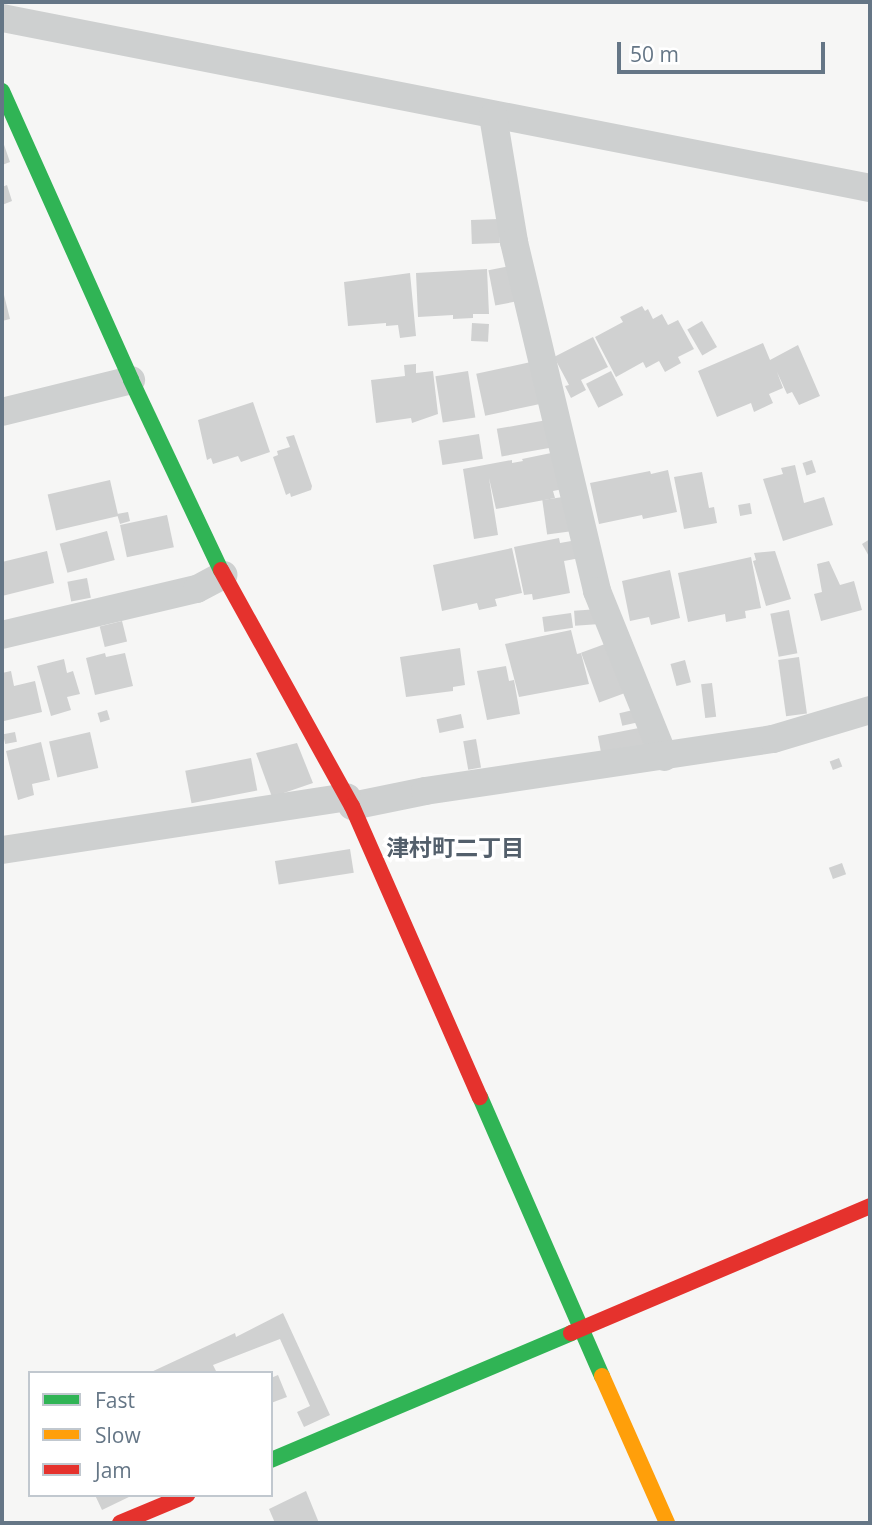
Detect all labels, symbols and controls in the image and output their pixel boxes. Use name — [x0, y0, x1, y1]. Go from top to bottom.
scale bar — [620, 28, 828, 72]
text: 50 m — [630, 40, 679, 68]
district label: 津村町二丁目 — [386, 833, 524, 861]
legend — [28, 1371, 273, 1497]
text: Fast — [95, 1386, 135, 1414]
text: Slow — [95, 1421, 141, 1449]
text: Jam — [95, 1456, 132, 1484]

